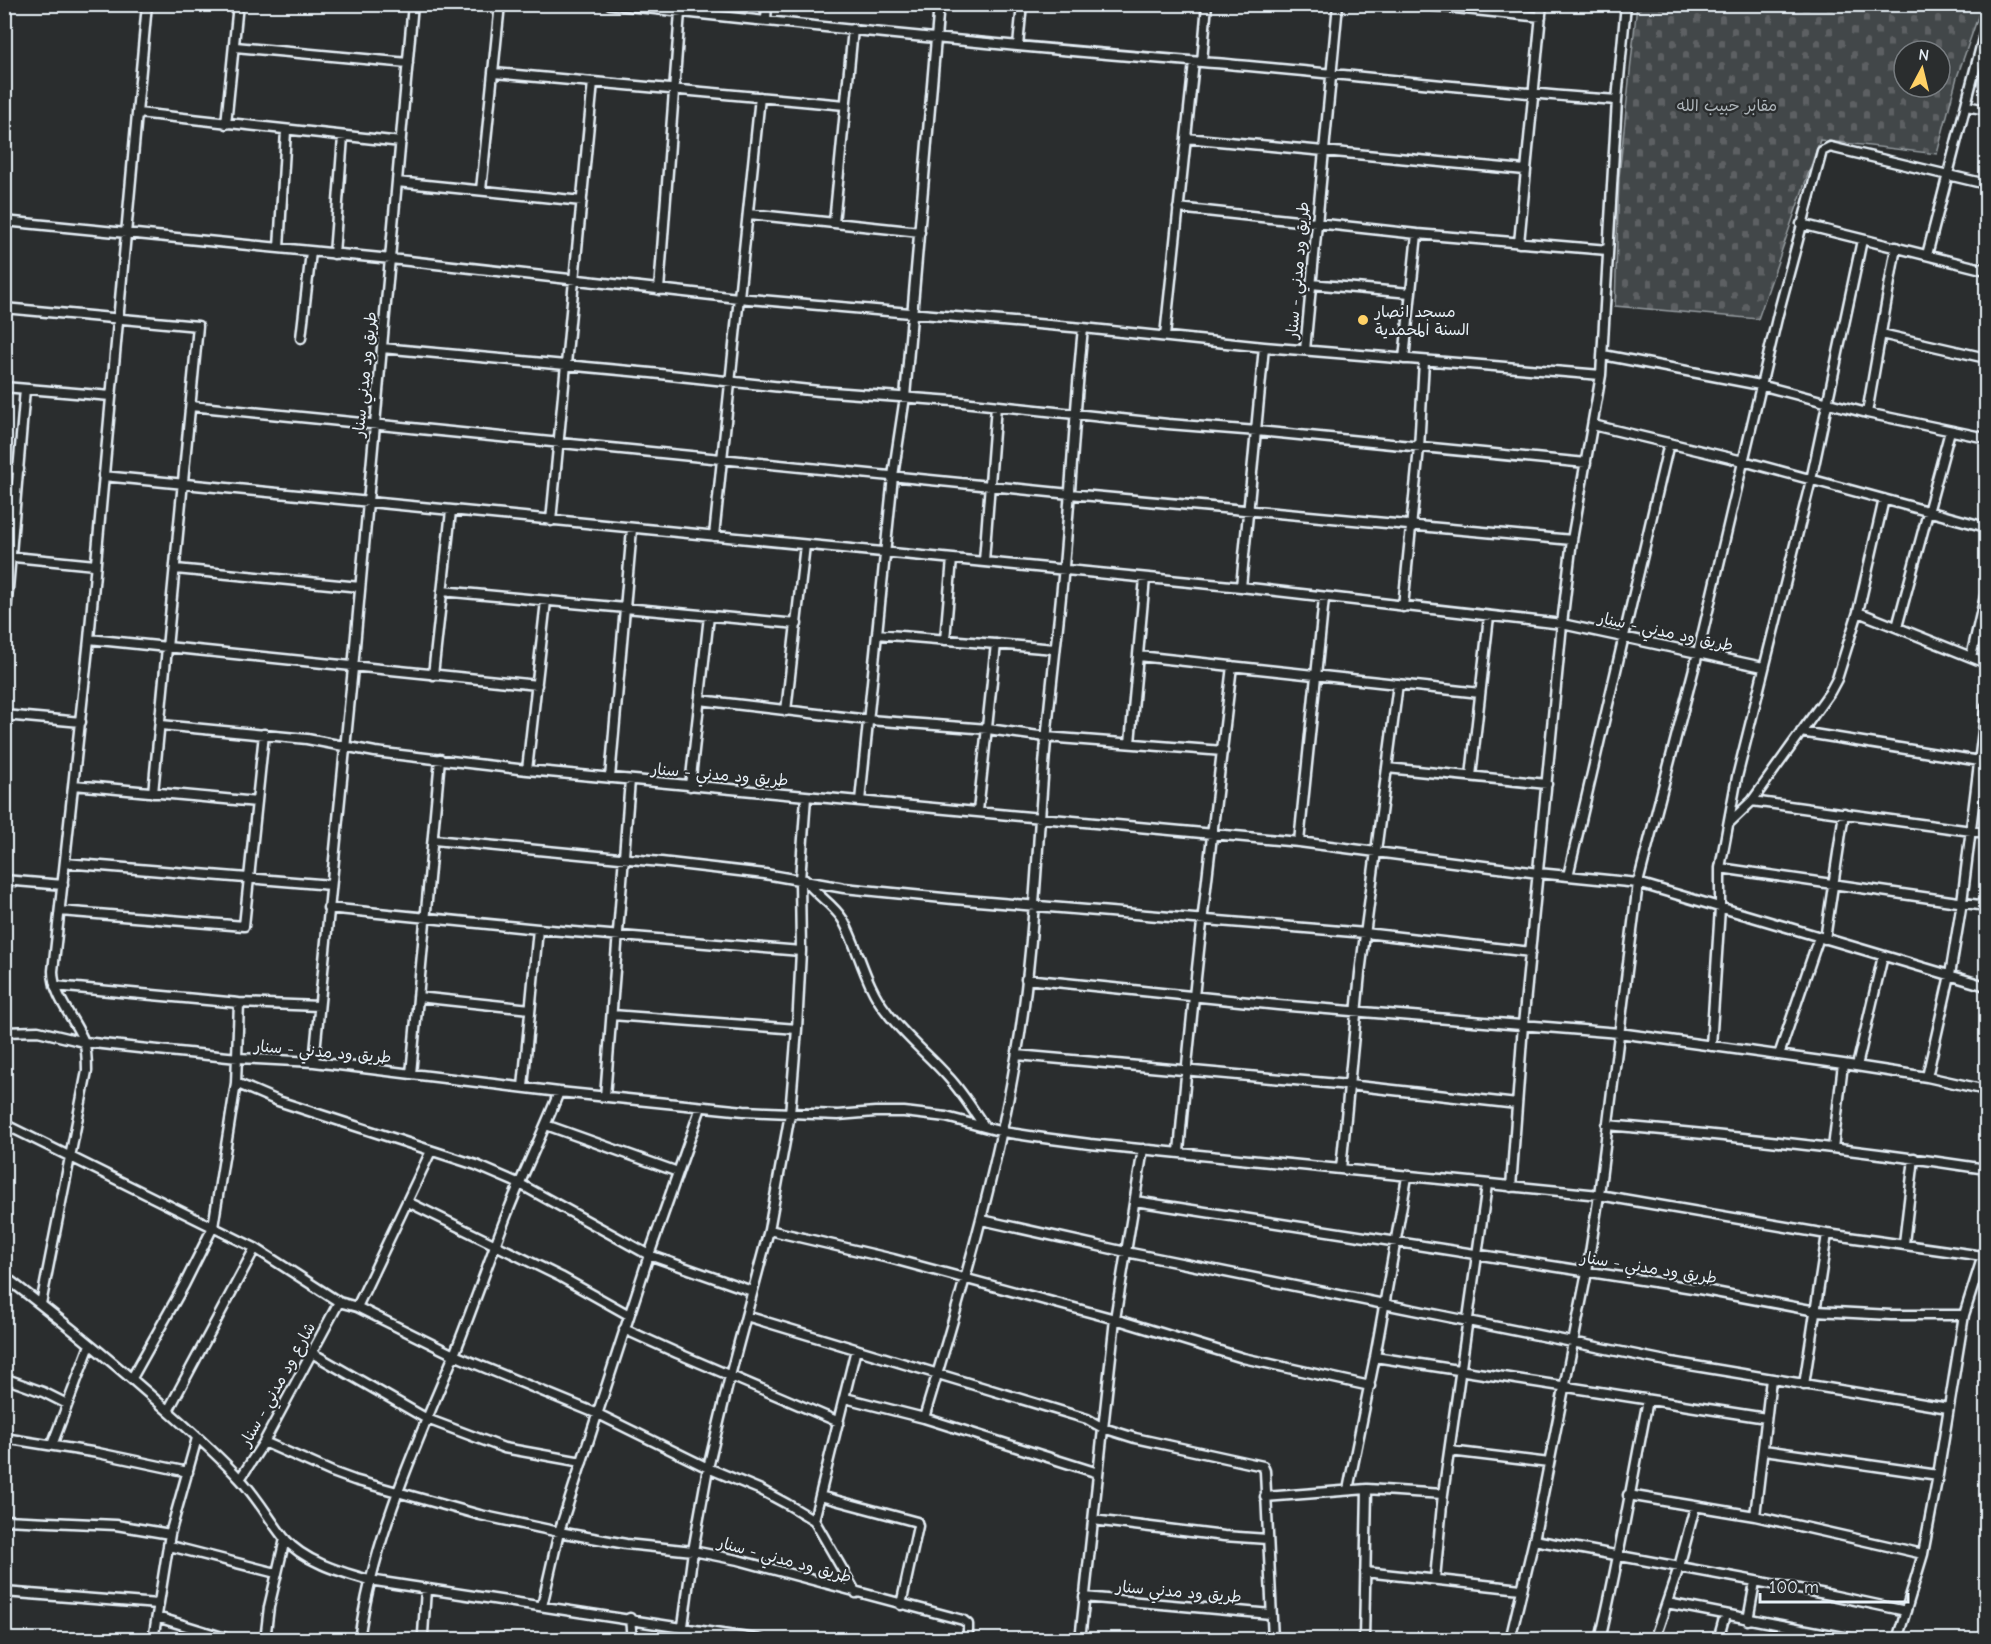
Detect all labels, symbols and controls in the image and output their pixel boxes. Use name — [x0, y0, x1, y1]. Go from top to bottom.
north arrow — [1892, 39, 1952, 99]
text: N — [1917, 46, 1930, 65]
park label: مقابر حبيب الله — [1677, 97, 1777, 115]
street label: طريق ود مدني - سنار — [1283, 201, 1318, 342]
place label: مسجد انصار السنة المحمدية — [1373, 303, 1470, 339]
street label: طريق ود مدني سنار — [349, 311, 385, 440]
marker: مسجد انصار السنة المحمدية — [1356, 313, 1370, 327]
street label: طريق ود مدني - سنار — [1594, 608, 1735, 660]
street label: طريق ود مدني - سنار — [648, 760, 789, 795]
street label: طريق ود مدني - سنار — [251, 1037, 392, 1072]
street label: طريق ود مدني - سنار — [1577, 1248, 1718, 1293]
street label: شارع ود مدني - سنار — [235, 1320, 324, 1454]
street label: طريق ود مدني - سنار — [713, 1533, 854, 1591]
scale bar — [1760, 1566, 1908, 1604]
street label: طريق ود مدني سنار — [1113, 1577, 1242, 1611]
text: 100 m — [1769, 1577, 1819, 1598]

